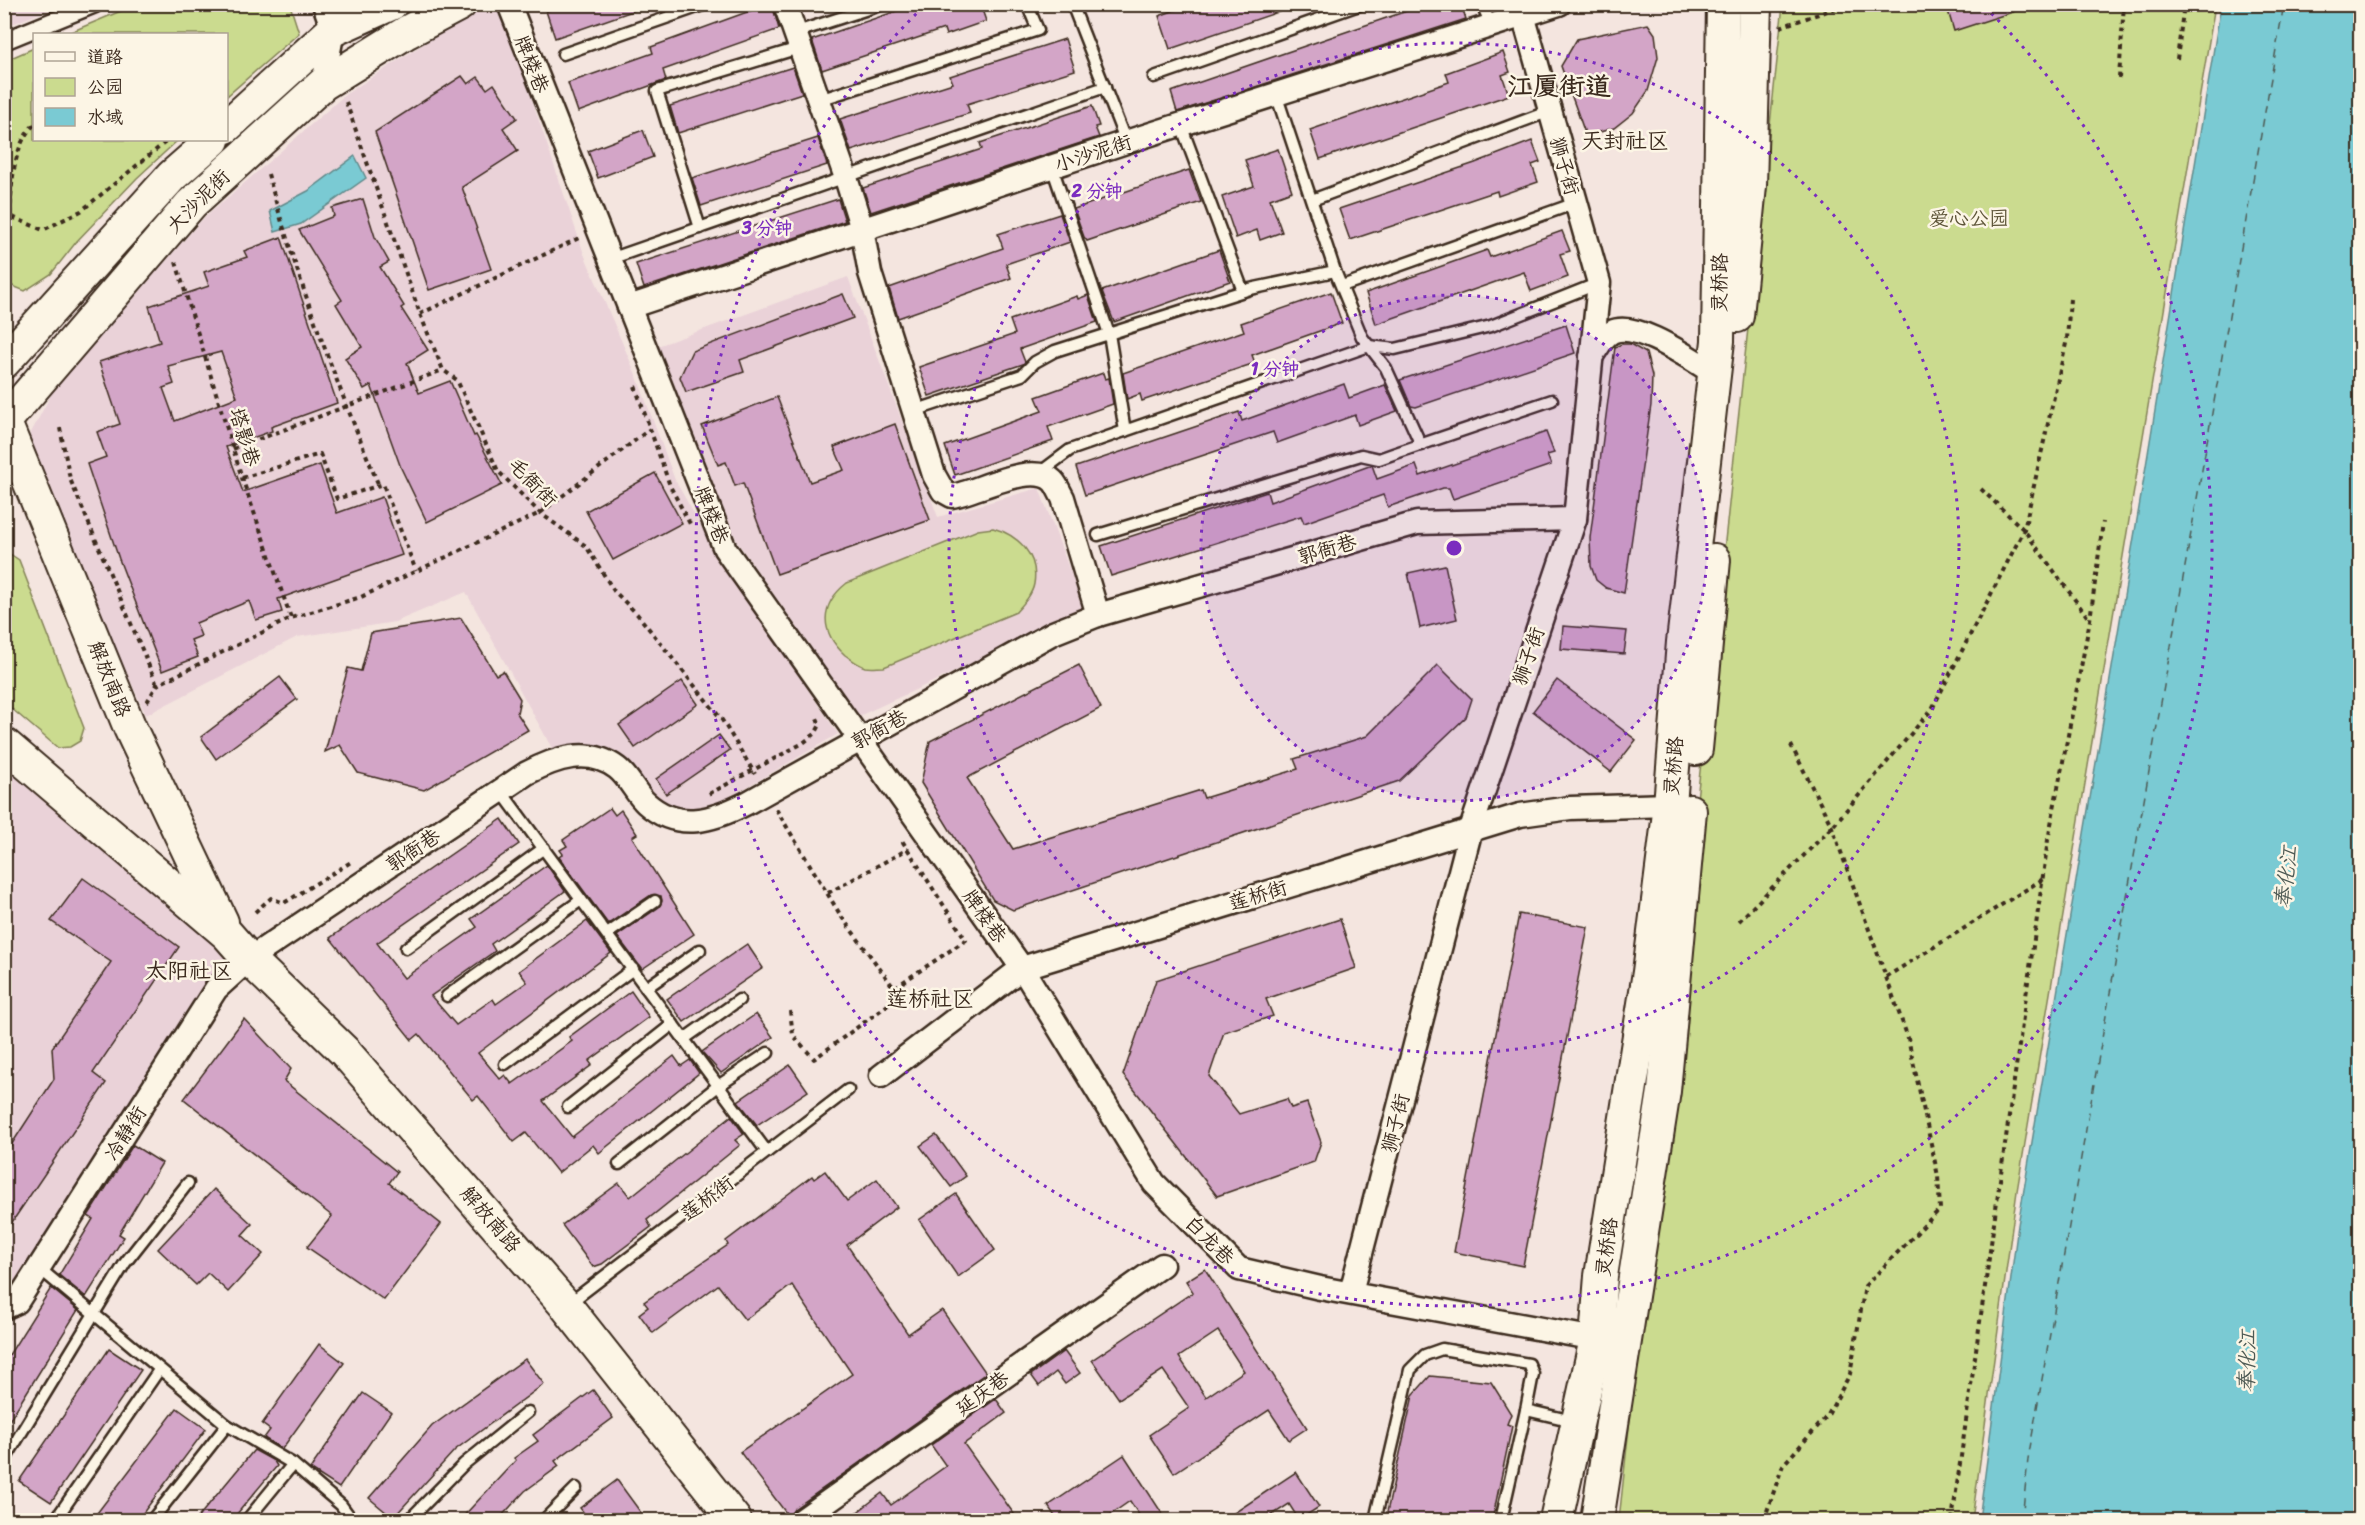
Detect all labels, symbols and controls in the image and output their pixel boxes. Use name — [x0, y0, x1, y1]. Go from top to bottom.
street label: 牌楼巷 — [504, 30, 559, 99]
legend — [33, 33, 228, 141]
text: 道路 — [87, 41, 123, 73]
district label: 江厦街道 — [1507, 63, 1611, 109]
text: 公园 — [87, 71, 123, 103]
text: 水域 — [87, 101, 123, 133]
district label: 天封社区 — [1581, 121, 1669, 160]
street label: 小沙泥街 — [1050, 124, 1137, 182]
street label: 狮子街 — [1539, 132, 1590, 200]
street label: 大沙泥街 — [158, 161, 239, 242]
text: 2 分钟 — [1070, 175, 1123, 207]
park label: 爱心公园 — [1929, 201, 2009, 236]
text: 3 分钟 — [741, 212, 792, 244]
street label: 灵桥路 — [1701, 252, 1738, 313]
text: 1 分钟 — [1251, 353, 1299, 385]
street label: 塔影巷 — [219, 403, 270, 472]
street label: 毛衙街 — [499, 449, 566, 516]
street label: 牌楼巷 — [684, 481, 739, 550]
street label: 郭衙巷 — [1293, 524, 1362, 575]
centre of rings — [1444, 538, 1464, 558]
street label: 狮子街 — [1502, 622, 1555, 690]
street label: 解放南路 — [78, 636, 141, 724]
street label: 郭衙巷 — [845, 699, 915, 759]
street label: 灵桥路 — [1653, 734, 1694, 797]
street label: 郭衙巷 — [379, 819, 449, 882]
water label: 奉化江 — [2263, 842, 2309, 911]
street label: 莲桥街 — [1224, 870, 1292, 921]
street label: 牌楼巷 — [953, 882, 1017, 952]
district label: 太阳社区 — [145, 951, 233, 990]
district label: 莲桥社区 — [886, 979, 974, 1018]
street label: 狮子街 — [1371, 1090, 1420, 1156]
street label: 冷静街 — [95, 1099, 156, 1168]
street label: 莲桥街 — [673, 1166, 742, 1230]
street label: 解放南路 — [451, 1178, 531, 1262]
street label: 白龙巷 — [1176, 1207, 1244, 1275]
street label: 灵桥路 — [1585, 1214, 1628, 1279]
water label: 奉化江 — [2227, 1328, 2267, 1393]
street label: 延庆巷 — [948, 1361, 1018, 1425]

